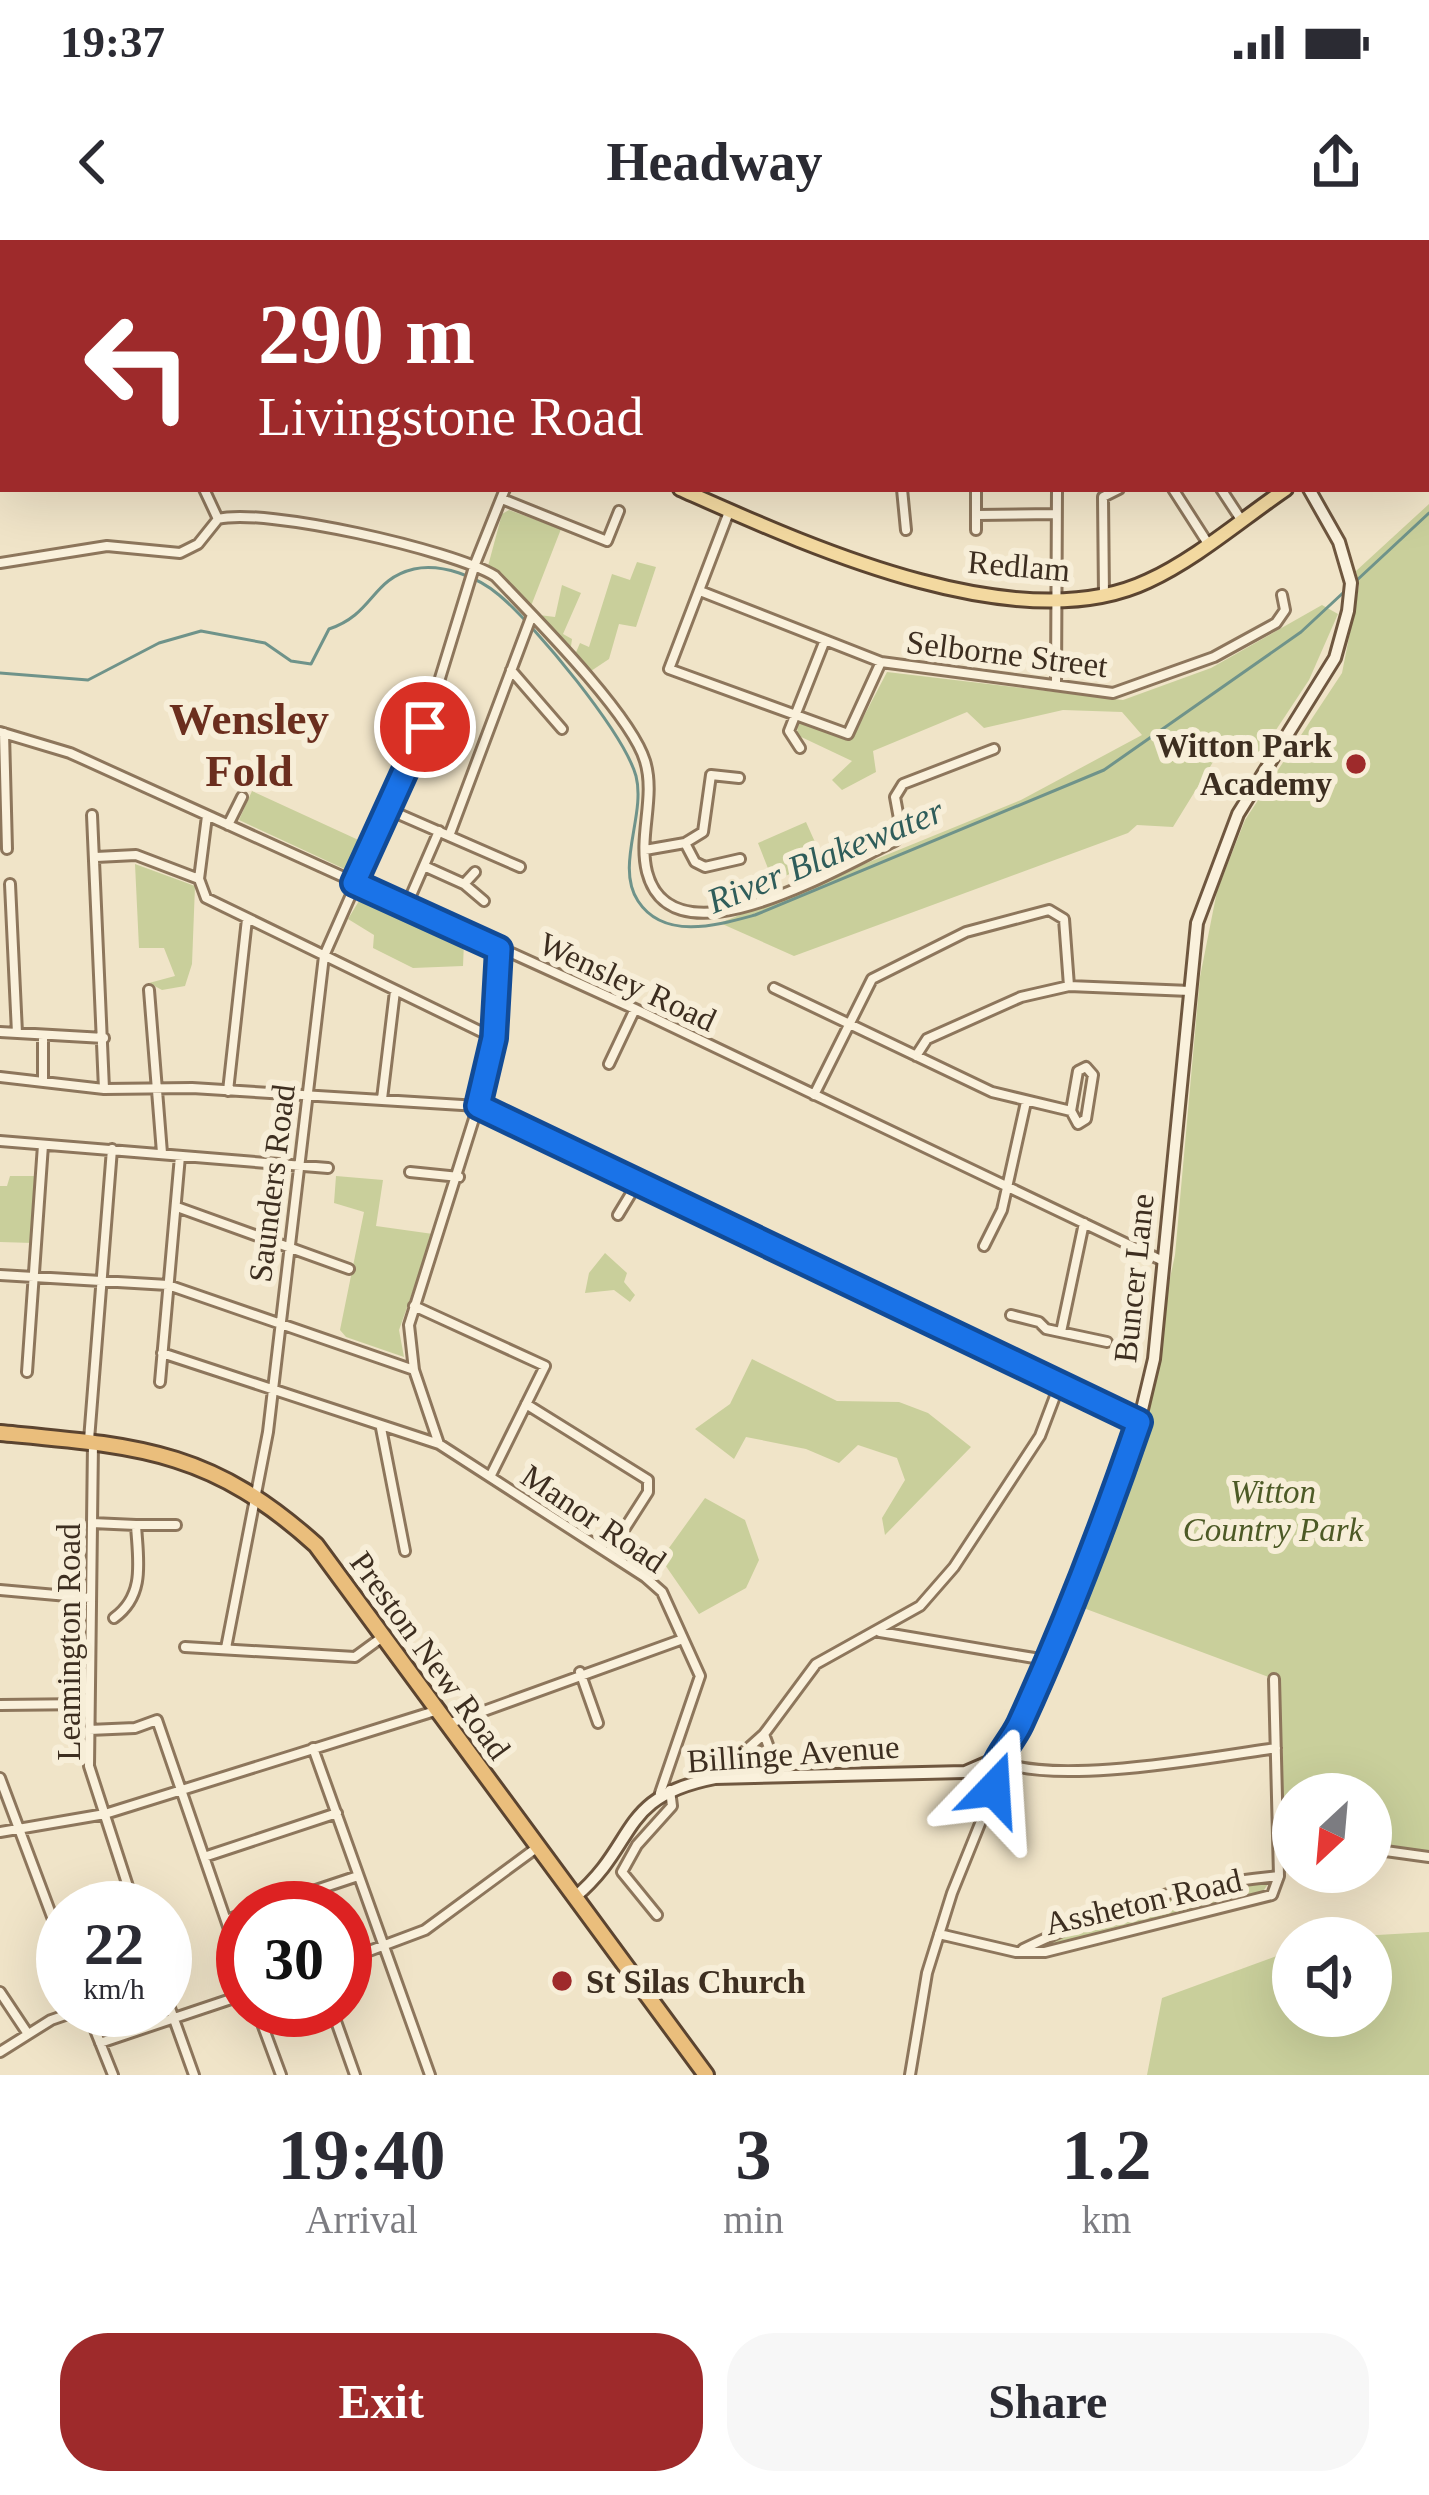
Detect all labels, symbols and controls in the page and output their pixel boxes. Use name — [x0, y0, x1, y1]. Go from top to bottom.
text: 19:37 — [60, 17, 165, 67]
icon: back — [60, 129, 126, 195]
icon: share — [1303, 129, 1369, 195]
text: Headway — [607, 132, 823, 192]
icon: left — [60, 288, 216, 444]
text: 290 m — [258, 288, 475, 381]
text: Livingstone Road — [258, 387, 643, 447]
street label: Redlam — [966, 544, 1072, 588]
street label: Selborne Street — [904, 624, 1110, 684]
pin — [374, 676, 476, 778]
district label: Wensley Fold — [169, 694, 329, 796]
icon: arrive — [392, 694, 458, 760]
place label: Witton Park Academy — [1156, 728, 1333, 802]
marker: Witton Park Academy — [1343, 751, 1369, 777]
water label: River Blakewater — [701, 790, 950, 922]
street label: Wensley Road — [534, 925, 722, 1039]
street label: Saunders Road — [242, 1082, 302, 1284]
street label: Buncer Lane — [1107, 1192, 1161, 1364]
street label: Manor Road — [515, 1458, 673, 1580]
park label: Witton Country Park — [1183, 1474, 1365, 1548]
street label: Leamington Road — [51, 1523, 87, 1761]
street label: Preston New Road — [343, 1545, 518, 1767]
position arrow — [931, 1726, 1057, 1852]
street label: Billinge Avenue — [686, 1729, 901, 1779]
north arrow — [1272, 1773, 1392, 1893]
map controls — [1272, 1773, 1392, 2037]
street label: Assheton Road — [1041, 1862, 1246, 1942]
speed limit sign: 30 — [216, 1881, 372, 2037]
text: 22 — [84, 1911, 144, 1977]
button: sound — [1272, 1917, 1392, 2037]
place label: St Silas Church — [586, 1964, 805, 2000]
marker: St Silas Church — [549, 1968, 575, 1994]
text: km/h — [83, 1972, 145, 2005]
text: 19:40 — [278, 2115, 446, 2195]
text: 3 — [735, 2115, 771, 2195]
text: 1.2 — [1061, 2115, 1151, 2195]
text: Arrival — [305, 2198, 418, 2241]
text: min — [723, 2198, 784, 2241]
text: km — [1081, 2198, 1131, 2241]
button: Exit — [60, 2333, 703, 2471]
button: Share — [727, 2333, 1369, 2471]

